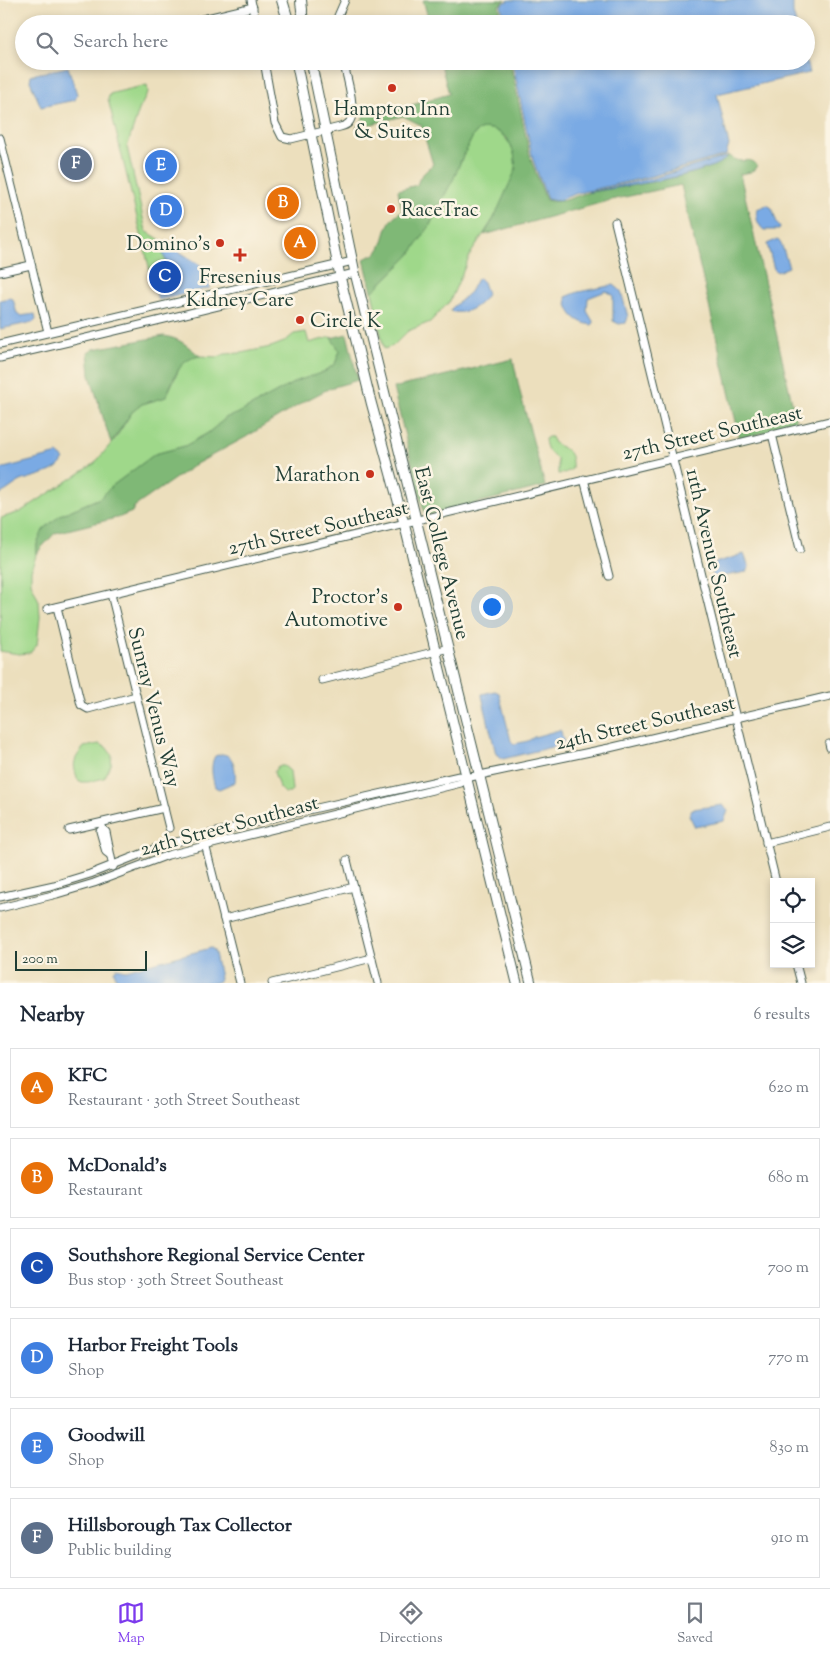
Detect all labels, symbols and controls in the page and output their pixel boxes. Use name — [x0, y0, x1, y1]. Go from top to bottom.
search box — [15, 15, 815, 70]
icon: search — [33, 29, 61, 57]
text: Search here — [73, 29, 168, 56]
marker: Hampton Inn & Suites — [386, 82, 398, 94]
place label: Hampton Inn & Suites — [334, 96, 450, 148]
pin: F — [60, 145, 92, 183]
pin: E — [145, 147, 177, 185]
pin: B — [267, 184, 299, 222]
pin: D — [150, 192, 182, 230]
place label: RaceTrac — [401, 197, 479, 226]
marker: RaceTrac — [385, 203, 397, 215]
pin: A — [284, 224, 316, 262]
place label: Domino's — [126, 231, 210, 260]
marker: Domino's — [214, 237, 226, 249]
marker: Fresenius Kidney Care — [233, 248, 247, 262]
pin: C — [149, 258, 181, 296]
place label: Fresenius Kidney Care — [186, 264, 294, 316]
place label: Circle K — [310, 308, 382, 337]
marker: Circle K — [294, 314, 306, 326]
street label: 27th Street Southeast — [620, 400, 806, 469]
place label: Marathon — [275, 462, 360, 491]
street label: East College Avenue — [405, 464, 476, 643]
street label: 11th Avenue Southeast — [677, 466, 748, 661]
marker: Marathon — [364, 468, 376, 480]
street label: 27th Street Southeast — [226, 495, 412, 564]
place label: Proctor's Automotive — [284, 584, 388, 636]
your location — [479, 594, 505, 620]
marker: Proctor's Automotive — [392, 601, 404, 613]
street label: Sunray Venus Way — [119, 624, 187, 791]
street label: 24th Street Southeast — [553, 690, 739, 759]
street label: 24th Street Southeast — [137, 790, 322, 865]
map controls — [770, 878, 815, 968]
button: locate — [770, 878, 815, 923]
button: layers — [770, 923, 815, 968]
scale bar — [15, 948, 148, 971]
text: 200 m — [22, 950, 58, 970]
text: Nearby — [20, 1001, 85, 1031]
text: 6 results — [754, 1004, 810, 1027]
text: KFC — [68, 1063, 108, 1090]
text: A — [31, 1077, 44, 1100]
text: 620 m — [769, 1077, 809, 1100]
text: Restaurant · 30th Street Southeast — [68, 1090, 300, 1113]
text: McDonald's — [68, 1153, 167, 1180]
text: B — [32, 1167, 42, 1190]
text: 680 m — [768, 1167, 809, 1190]
text: Restaurant — [68, 1180, 143, 1203]
text: Southshore Regional Service Center — [68, 1243, 365, 1270]
text: C — [31, 1257, 43, 1280]
text: 700 m — [768, 1257, 809, 1280]
text: Bus stop · 30th Street Southeast — [68, 1270, 284, 1293]
text: Harbor Freight Tools — [68, 1333, 238, 1360]
text: D — [31, 1347, 43, 1370]
text: 770 m — [768, 1347, 809, 1370]
text: Shop — [68, 1360, 104, 1383]
text: Goodwill — [68, 1423, 145, 1450]
text: E — [32, 1437, 42, 1460]
text: 830 m — [770, 1437, 809, 1460]
text: Shop — [68, 1450, 104, 1473]
text: Hillsborough Tax Collector — [68, 1513, 292, 1540]
text: F — [33, 1527, 41, 1550]
text: 910 m — [771, 1527, 809, 1550]
text: Public building — [68, 1540, 172, 1563]
tab: Map — [117, 1599, 145, 1649]
tab: Directions — [379, 1599, 443, 1649]
tab: Saved — [677, 1599, 713, 1649]

